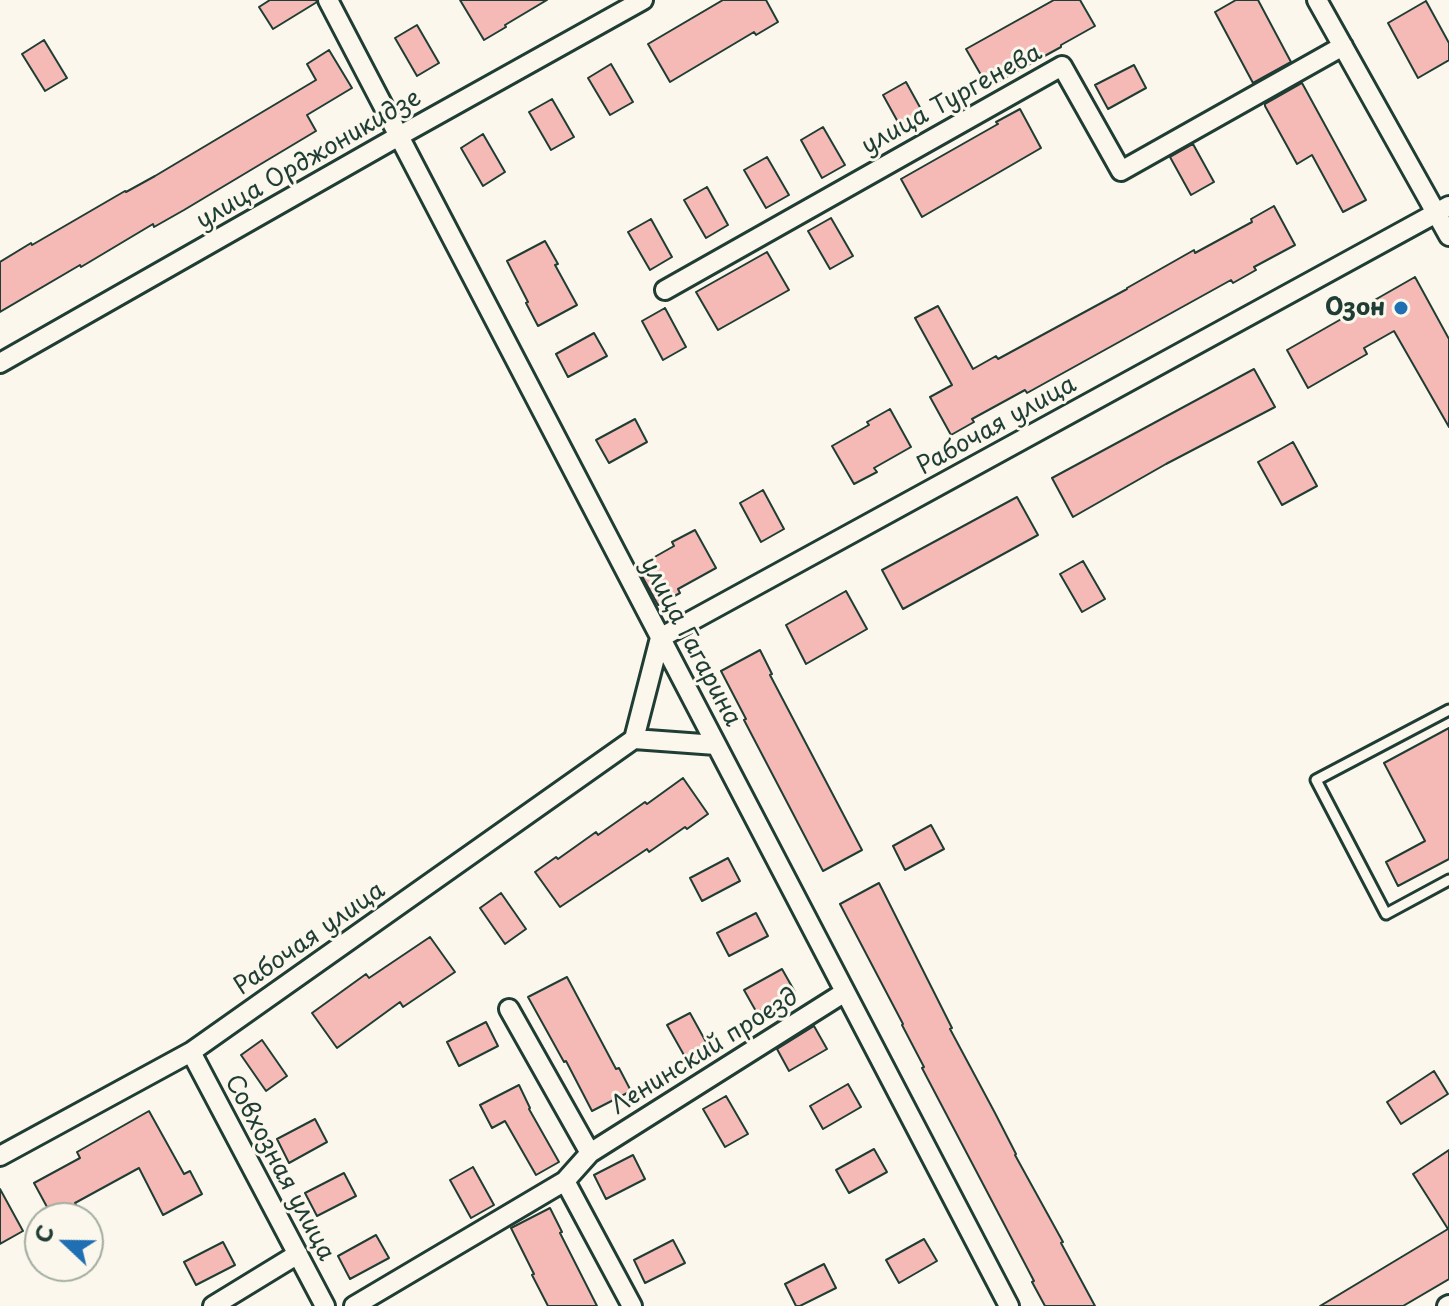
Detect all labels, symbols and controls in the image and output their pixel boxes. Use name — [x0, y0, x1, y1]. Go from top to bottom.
street label: улица Тургенева — [857, 39, 1047, 161]
street label: улица Орджоникидзе — [192, 84, 426, 236]
place label: Озон — [1325, 294, 1385, 322]
marker: Озон — [1392, 299, 1410, 317]
street label: Рабочая улица — [913, 370, 1081, 482]
street label: улица Гагарина — [633, 552, 747, 732]
street label: Рабочая улица — [229, 876, 391, 1002]
street label: Ленинский проезд — [606, 983, 804, 1121]
street label: Совхозная улица — [218, 1070, 340, 1266]
north arrow — [24, 1202, 104, 1282]
text: С — [25, 1220, 62, 1247]

